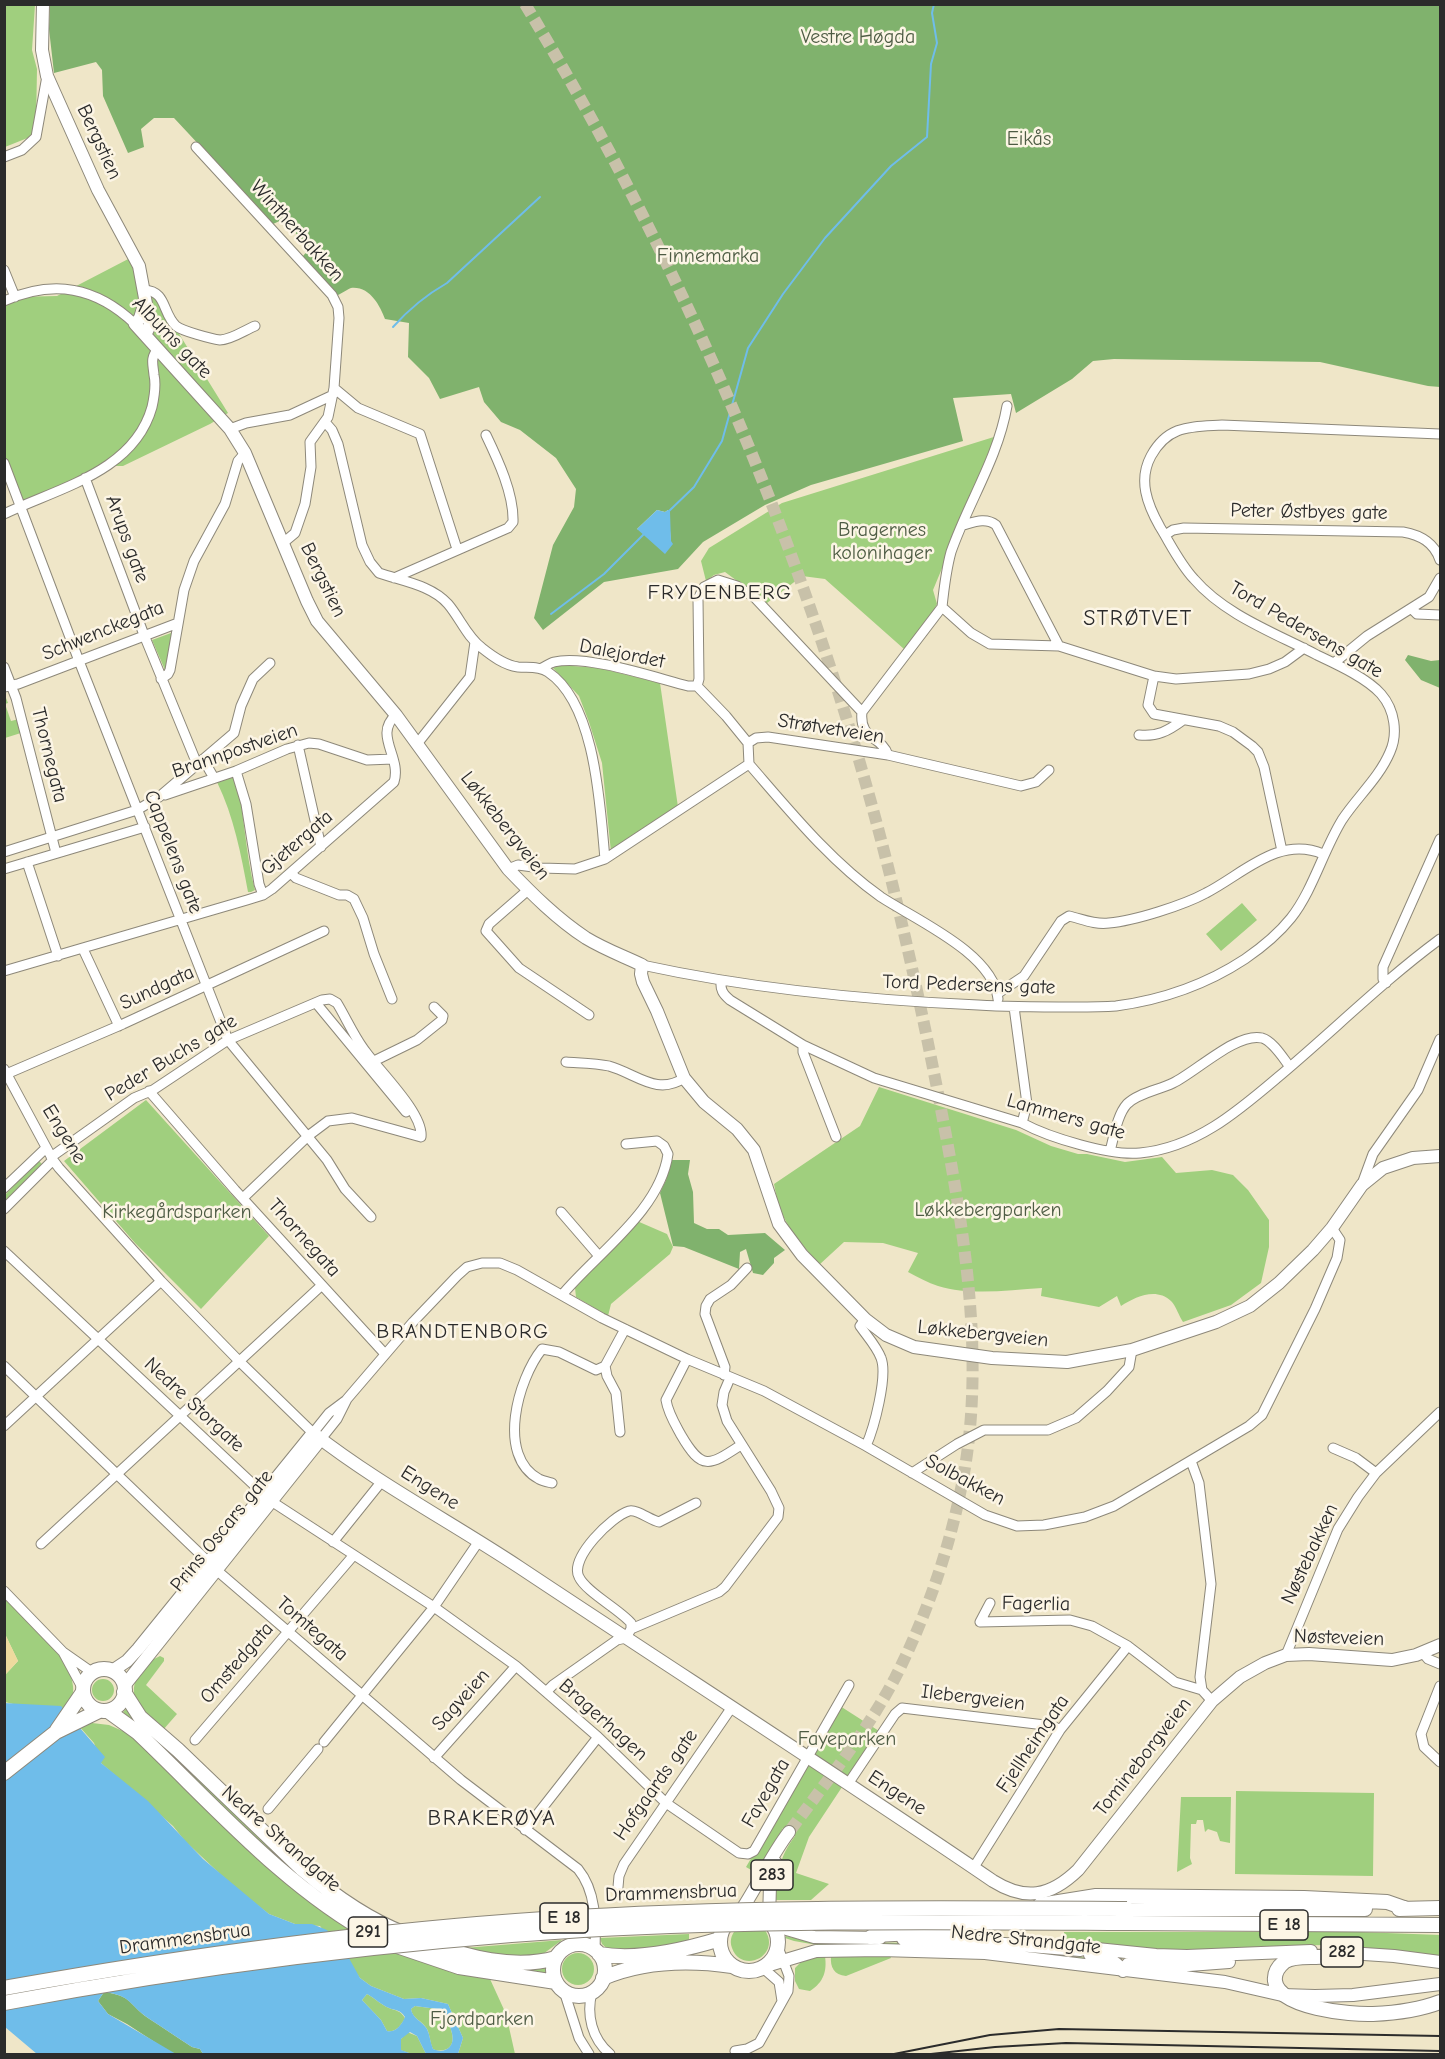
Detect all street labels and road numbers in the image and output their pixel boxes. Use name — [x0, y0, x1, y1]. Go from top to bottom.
street label: Bergstien — [71, 101, 127, 183]
street label: Wintherbakken — [245, 175, 349, 287]
street label: Albums gate — [127, 292, 217, 384]
street label: Arups gate — [100, 492, 154, 586]
street label: Peter Østbyes gate — [1230, 499, 1388, 525]
street label: Bergstien — [295, 539, 351, 621]
street label: Tord Pedersens gate — [1225, 576, 1387, 684]
street label: Schwenckegata — [39, 596, 167, 666]
street label: Dalejordet — [577, 634, 667, 674]
street label: Thornegata — [26, 705, 72, 805]
street label: Strøtvetveien — [776, 709, 886, 749]
street label: Brannpostveien — [169, 718, 301, 784]
street label: Løkkebergveien — [455, 767, 555, 885]
street label: Cappelens gate — [138, 787, 208, 917]
street label: Gjetergata — [256, 805, 338, 881]
street label: Sundgata — [116, 960, 198, 1016]
street label: Tord Pedersens gate — [882, 970, 1056, 1000]
street label: Peder Buchs gate — [101, 1009, 241, 1107]
street label: Lammers gate — [1004, 1089, 1128, 1145]
street label: Engene — [37, 1100, 91, 1168]
street label: Thornegata — [263, 1194, 345, 1282]
street label: Løkkebergveien — [916, 1315, 1050, 1353]
street label: Nedre Storgate — [139, 1353, 249, 1457]
street label: Solbakken — [921, 1449, 1009, 1511]
street label: Engene — [396, 1461, 464, 1515]
street label: Prins Oscars gate — [166, 1465, 278, 1597]
street label: Nøstebakken — [1276, 1500, 1344, 1608]
street label: Tomtegata — [271, 1591, 353, 1667]
street label: Fagerlia — [1002, 1591, 1070, 1617]
street label: Omstedgata — [195, 1617, 279, 1709]
street label: Nøsteveien — [1293, 1624, 1385, 1652]
street label: Sagveien — [427, 1664, 495, 1736]
street label: Bragerhagen — [554, 1674, 652, 1766]
street label: Ilebergveien — [920, 1680, 1026, 1716]
street label: Fjellheimgata — [991, 1690, 1075, 1798]
street label: Tomineborgveien — [1089, 1693, 1197, 1821]
street label: Hofgaards gate — [609, 1725, 703, 1845]
street label: Fayegata — [737, 1754, 795, 1832]
street label: Engene — [863, 1765, 931, 1821]
street label: Nedre Strandgate — [216, 1781, 346, 1897]
road number: 283 — [751, 1860, 793, 1890]
street label: Drammensbrua — [605, 1879, 737, 1907]
road number: E 18 — [540, 1903, 588, 1933]
road number: E 18 — [1260, 1910, 1308, 1940]
road number: 291 — [348, 1917, 388, 1947]
street label: Drammensbrua — [118, 1918, 252, 1960]
street label: Nedre Strandgate — [950, 1920, 1102, 1960]
road number: 282 — [1321, 1937, 1363, 1967]

